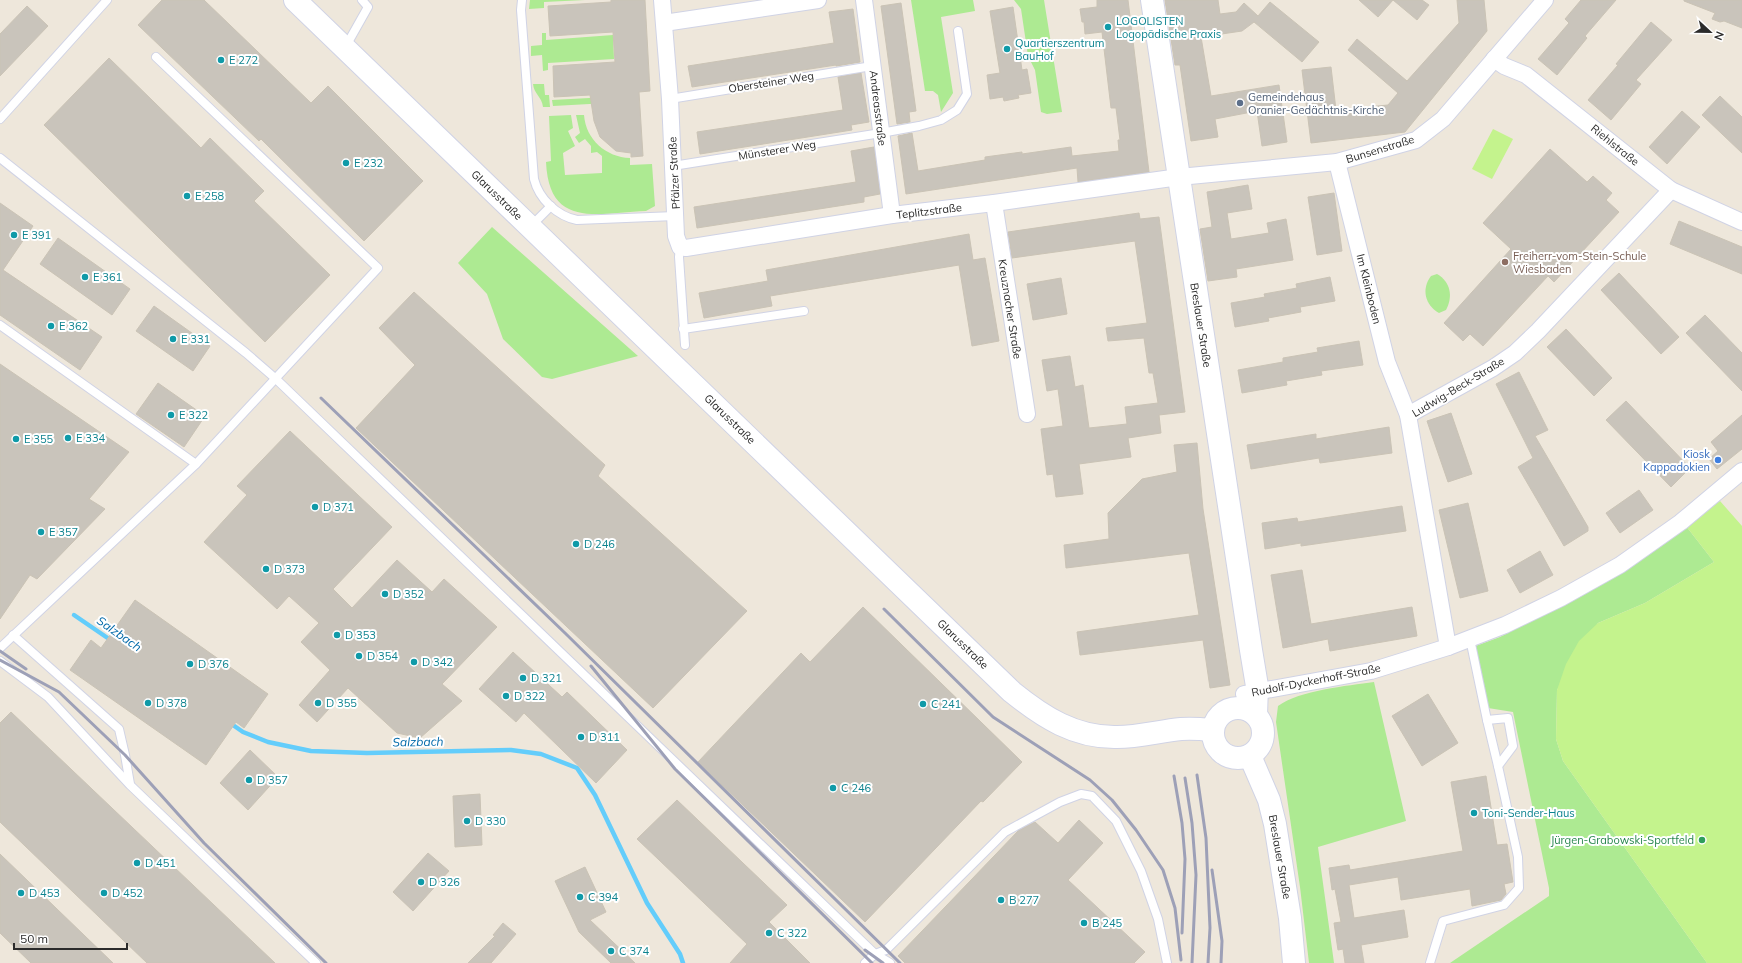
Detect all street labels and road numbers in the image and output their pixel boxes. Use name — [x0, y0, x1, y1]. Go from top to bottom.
street label: Obersteiner Weg — [727, 68, 815, 96]
street label: Andreasstraße — [866, 70, 890, 147]
street label: Riehlstraße — [1588, 121, 1642, 169]
street label: Bunsenstraße — [1344, 132, 1416, 166]
street label: Pfälzer Straße — [665, 136, 683, 210]
street label: Münsterer Weg — [737, 137, 817, 163]
street label: Glarusstraße — [468, 167, 526, 223]
street label: Teplitzstraße — [895, 200, 963, 222]
street label: Im Kleinboden — [1354, 252, 1384, 326]
street label: Kreuznacher Straße — [995, 258, 1025, 360]
street label: Breslauer Straße — [1187, 282, 1215, 368]
street label: Ludwig-Beck-Straße — [1409, 354, 1507, 420]
street label: Glarusstraße — [701, 391, 759, 447]
street label: Glarusstraße — [934, 616, 992, 672]
street label: Rudolf-Dyckerhoff-Straße — [1250, 661, 1382, 699]
street label: Breslauer Straße — [1266, 814, 1294, 900]

